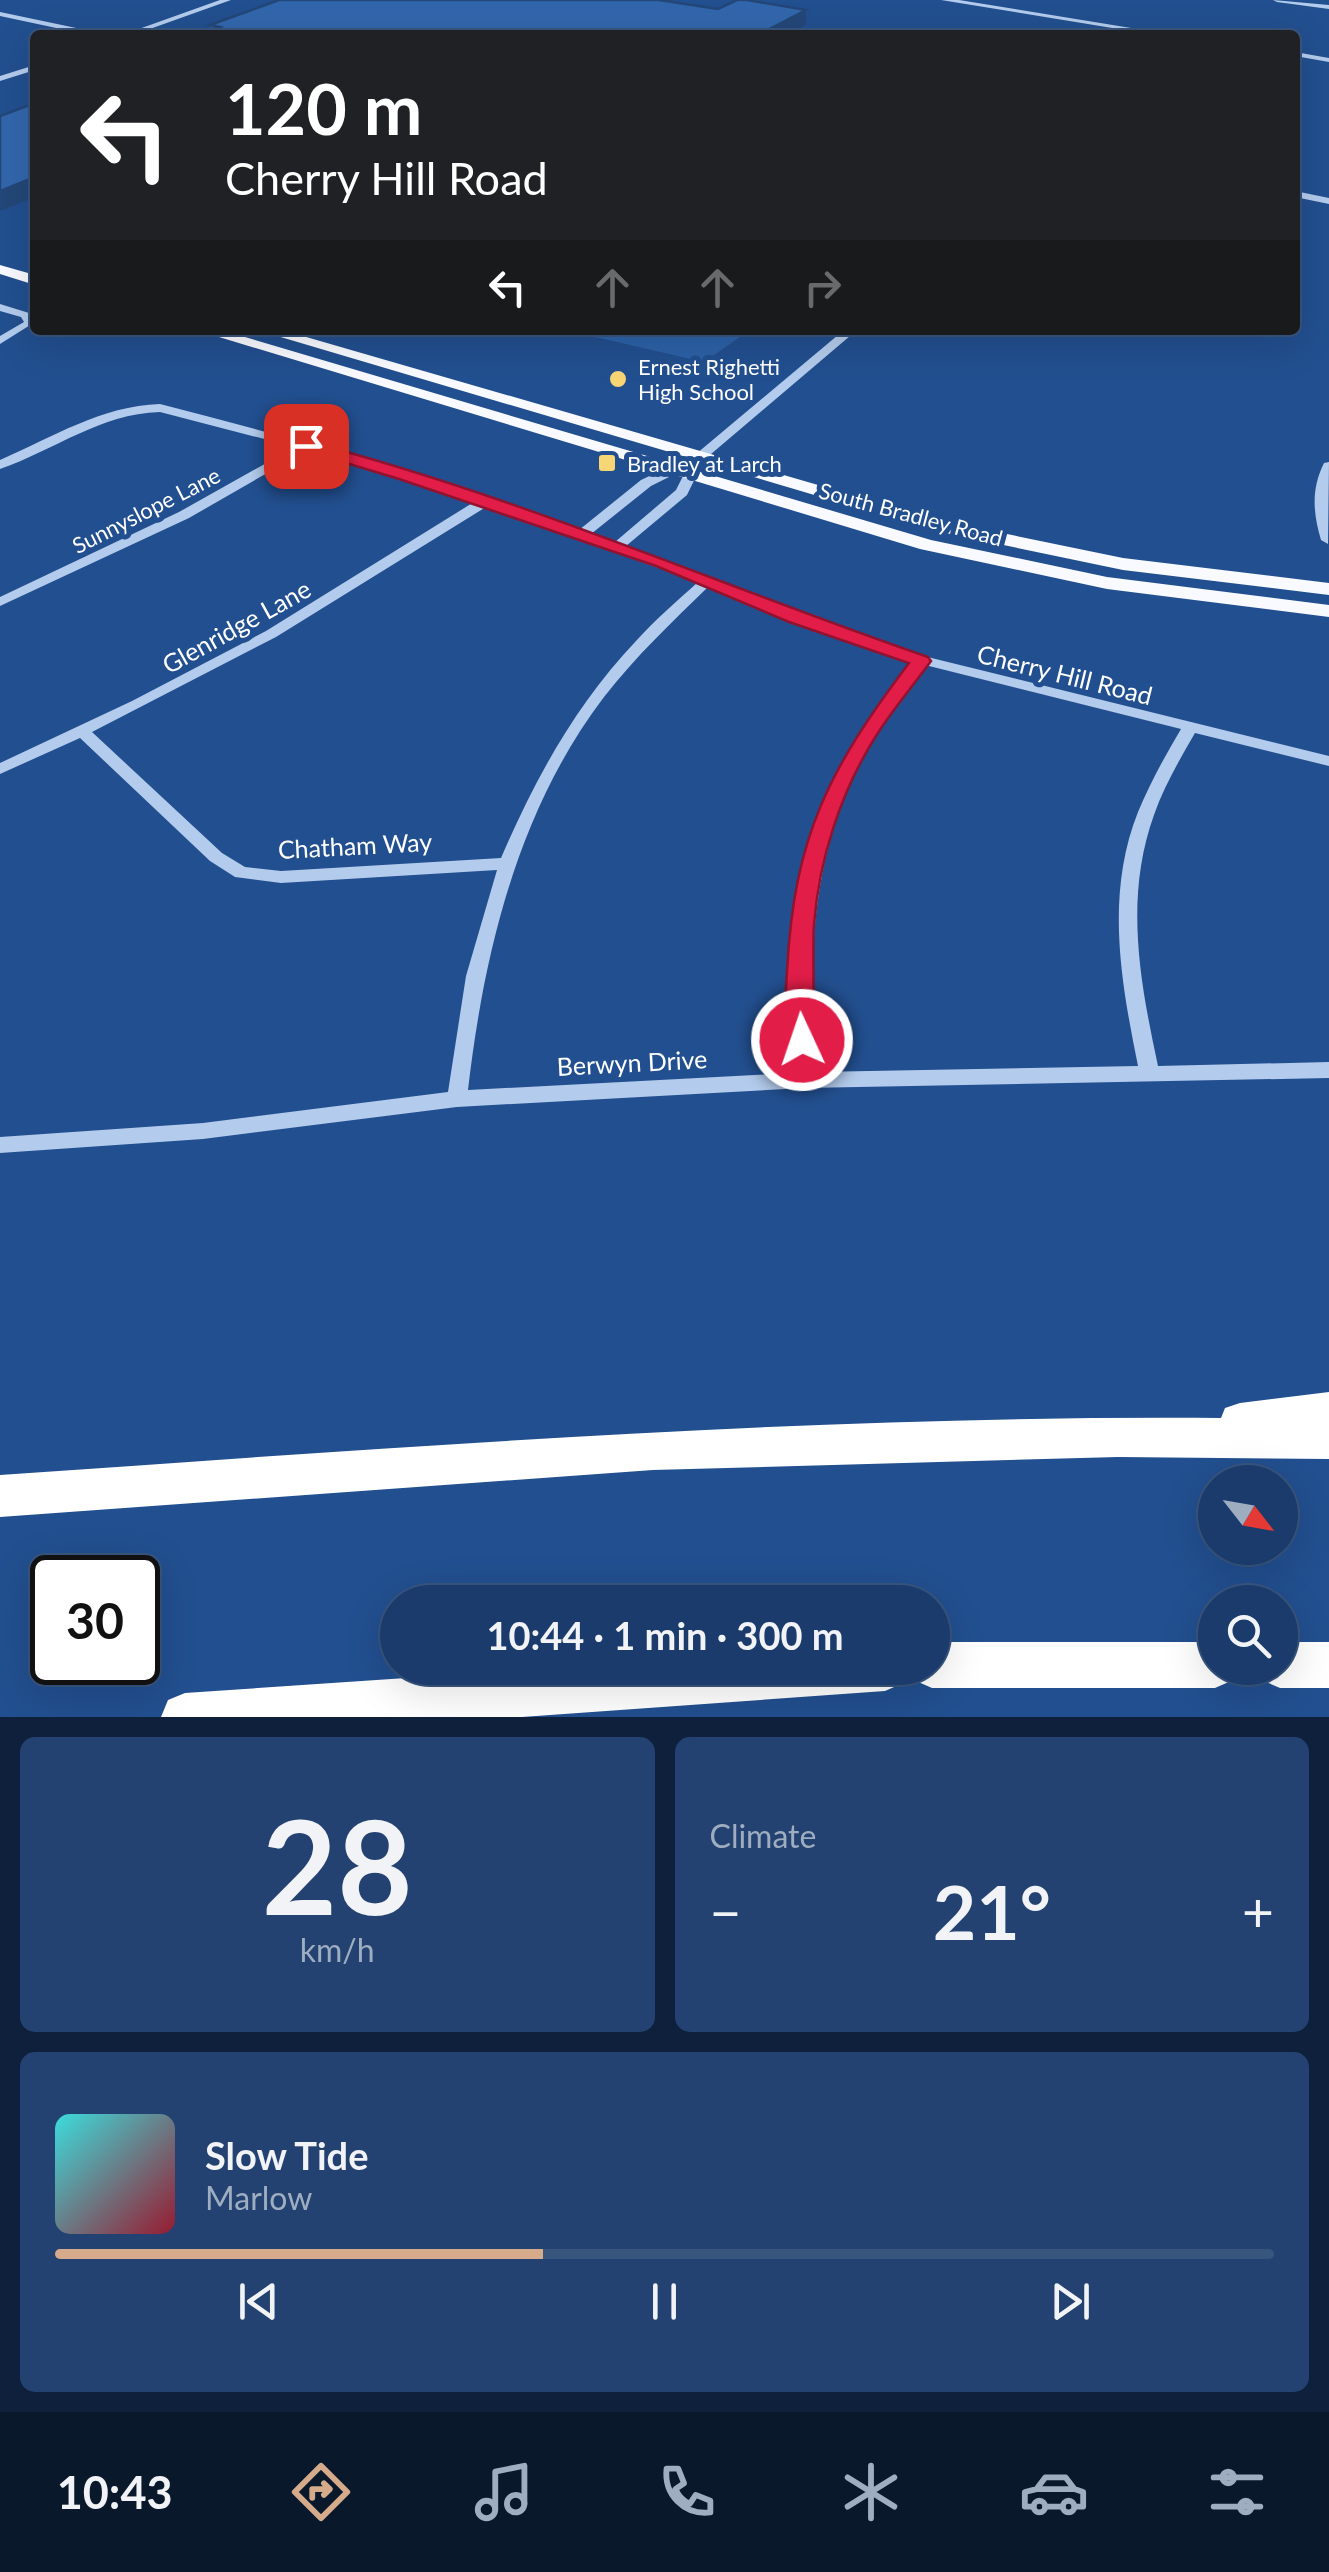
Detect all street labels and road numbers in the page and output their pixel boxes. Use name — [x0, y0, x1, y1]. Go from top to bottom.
street label: Sunnyslope Lane — [68, 461, 224, 559]
street label: South Bradley Road — [816, 476, 1006, 552]
street label: Glenridge Lane — [157, 573, 315, 679]
street label: Cherry Hill Road — [974, 638, 1156, 710]
street label: Chatham Way — [277, 826, 433, 864]
street label: Berwyn Drive — [556, 1043, 708, 1081]

